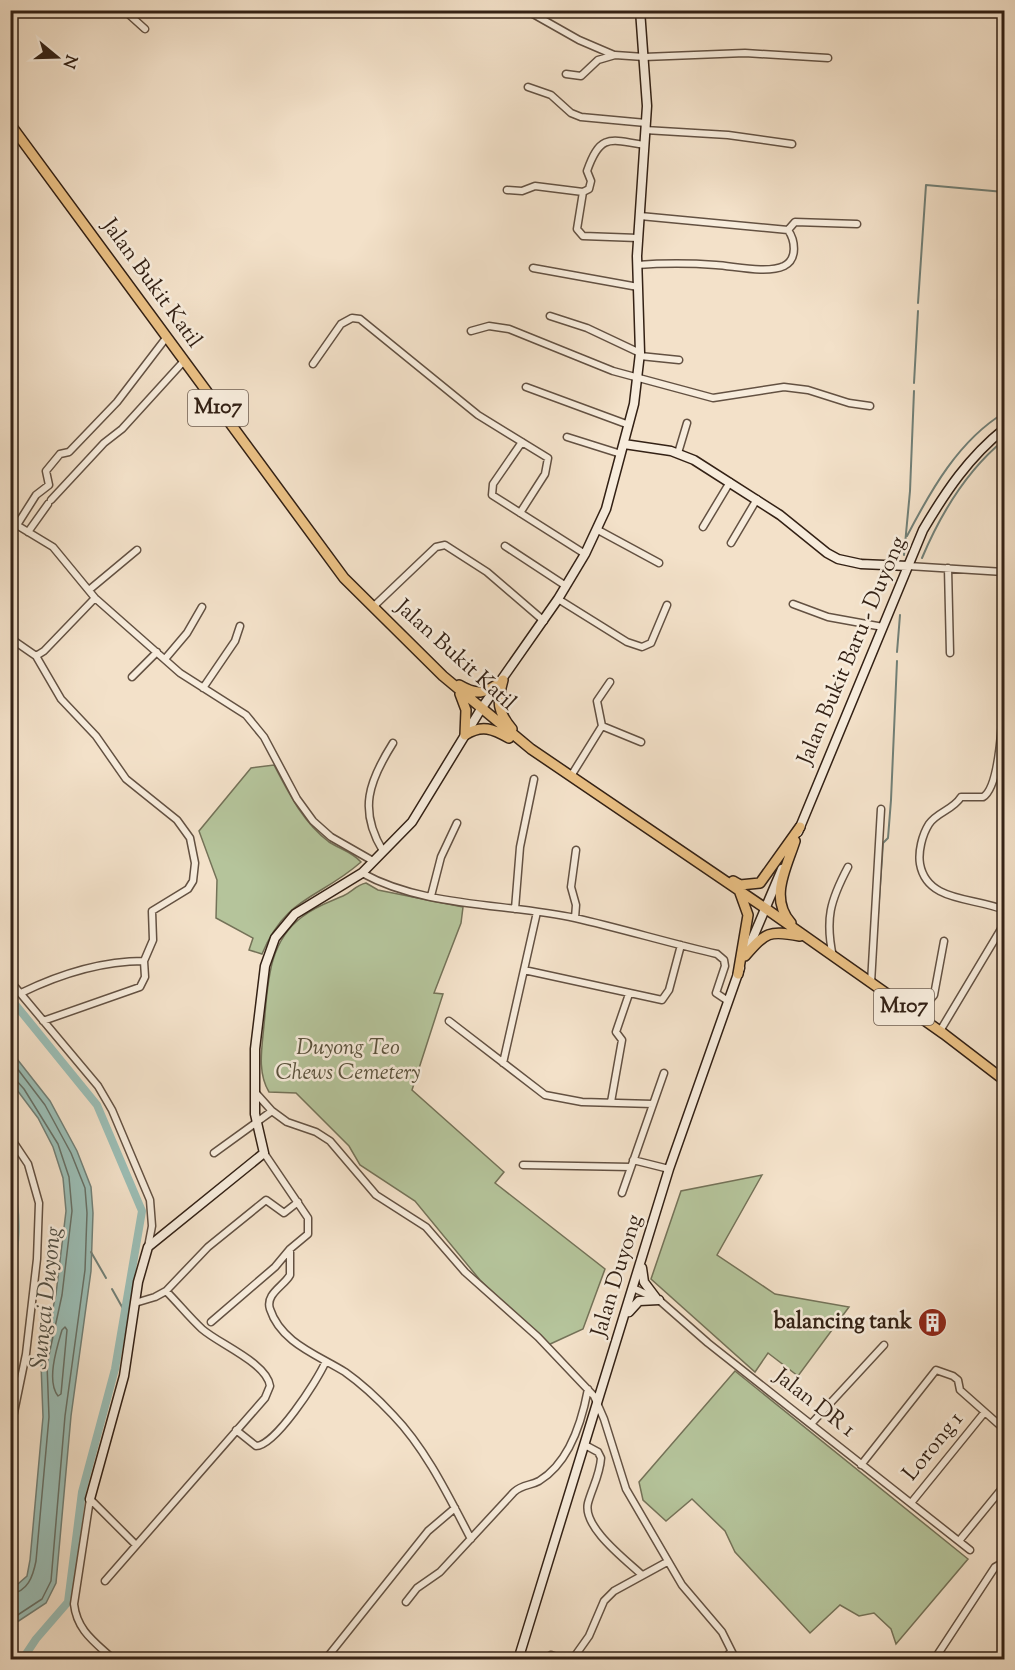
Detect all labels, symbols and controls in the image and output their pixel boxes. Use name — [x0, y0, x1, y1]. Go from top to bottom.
north arrow — [27, 27, 87, 87]
text: N — [56, 51, 82, 71]
street label: Jalan Bukit Katil — [92, 212, 209, 355]
road number: M107 — [188, 390, 248, 426]
street label: Jalan Bukit Baru - Duyong — [790, 532, 916, 771]
street label: Jalan Bukit Katil — [387, 592, 523, 719]
road number: M107 — [874, 989, 934, 1025]
park label: Duyong Teo Chews Cemetery — [275, 1033, 421, 1090]
street label: Jalan Duyong — [584, 1211, 652, 1342]
water label: Sungai Duyong — [23, 1225, 71, 1371]
place label: balancing tank — [773, 1307, 912, 1339]
building icon: balancing tank — [917, 1307, 949, 1339]
street label: Jalan DR 1 — [766, 1361, 862, 1446]
street label: Lorong 1 — [896, 1405, 972, 1489]

